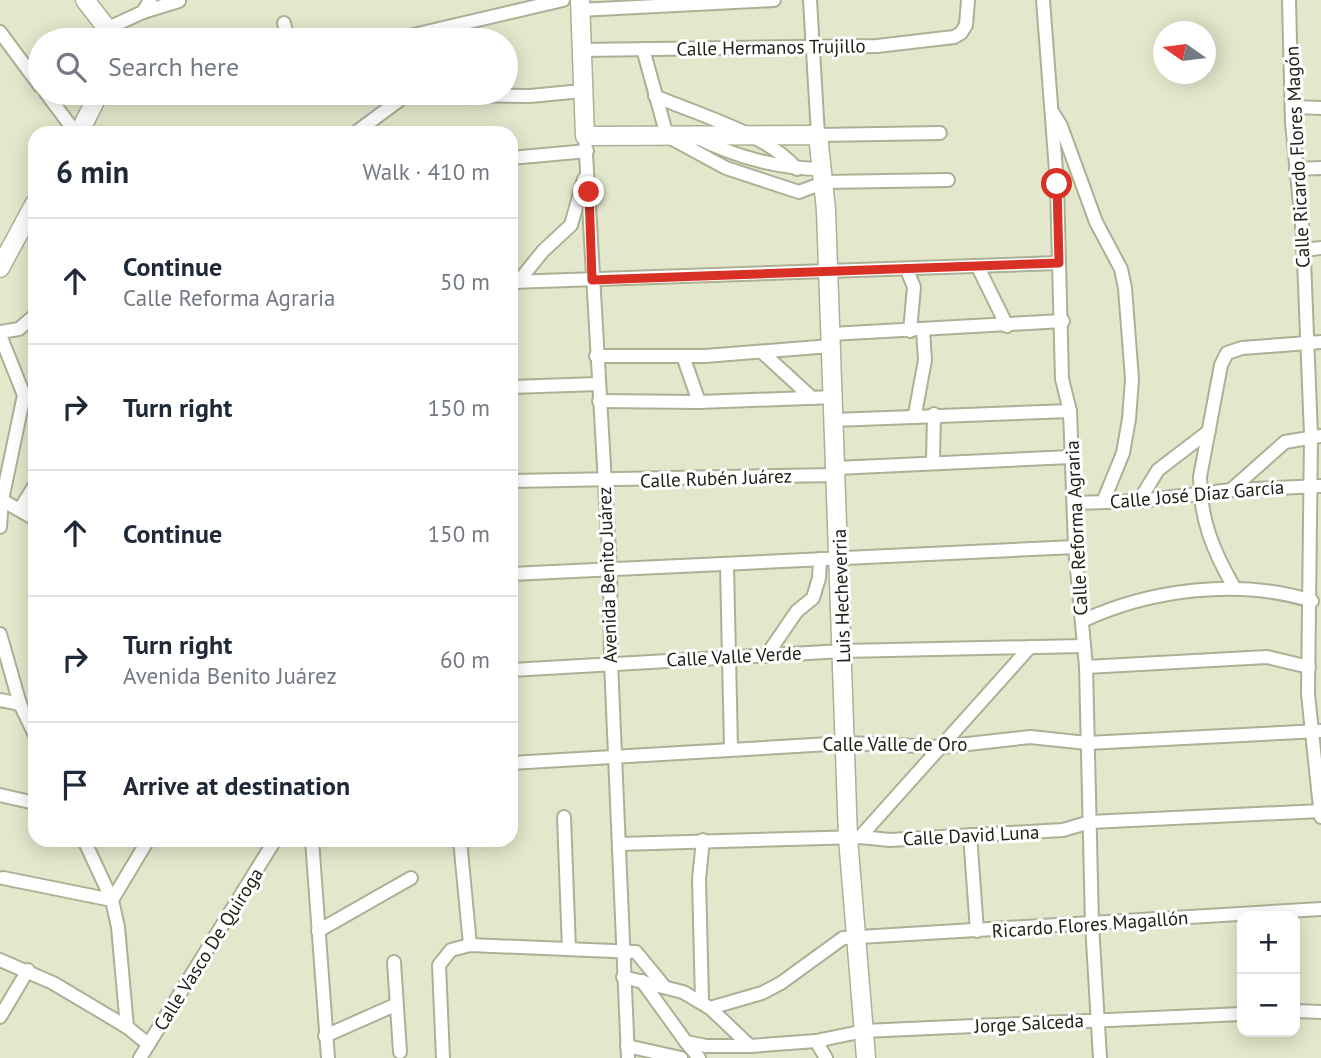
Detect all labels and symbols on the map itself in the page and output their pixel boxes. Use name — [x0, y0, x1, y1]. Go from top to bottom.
north arrow — [1153, 21, 1216, 84]
street label: Calle Hermanos Trujillo — [676, 33, 866, 61]
street label: Calle Ricardo Flores Magón — [1279, 45, 1315, 269]
route start — [1041, 168, 1072, 199]
route end — [573, 176, 604, 207]
street label: Calle Reforma Agraria — [1059, 440, 1093, 616]
street label: Calle Rubén Juárez — [640, 463, 792, 493]
street label: Calle José Díaz García — [1109, 474, 1285, 514]
street label: Avenida Benito Juárez — [592, 486, 622, 664]
street label: Luis Hecheverria — [827, 528, 855, 664]
street label: Calle Valle Verde — [666, 640, 802, 672]
street label: Calle Valle de Oro — [823, 732, 967, 756]
street label: Calle David Luna — [902, 819, 1040, 851]
street label: Calle Vasco De Quiroga — [148, 863, 268, 1035]
street label: Ricardo Flores Magallón — [991, 905, 1189, 943]
street label: Jorge Salceda — [973, 1008, 1084, 1038]

